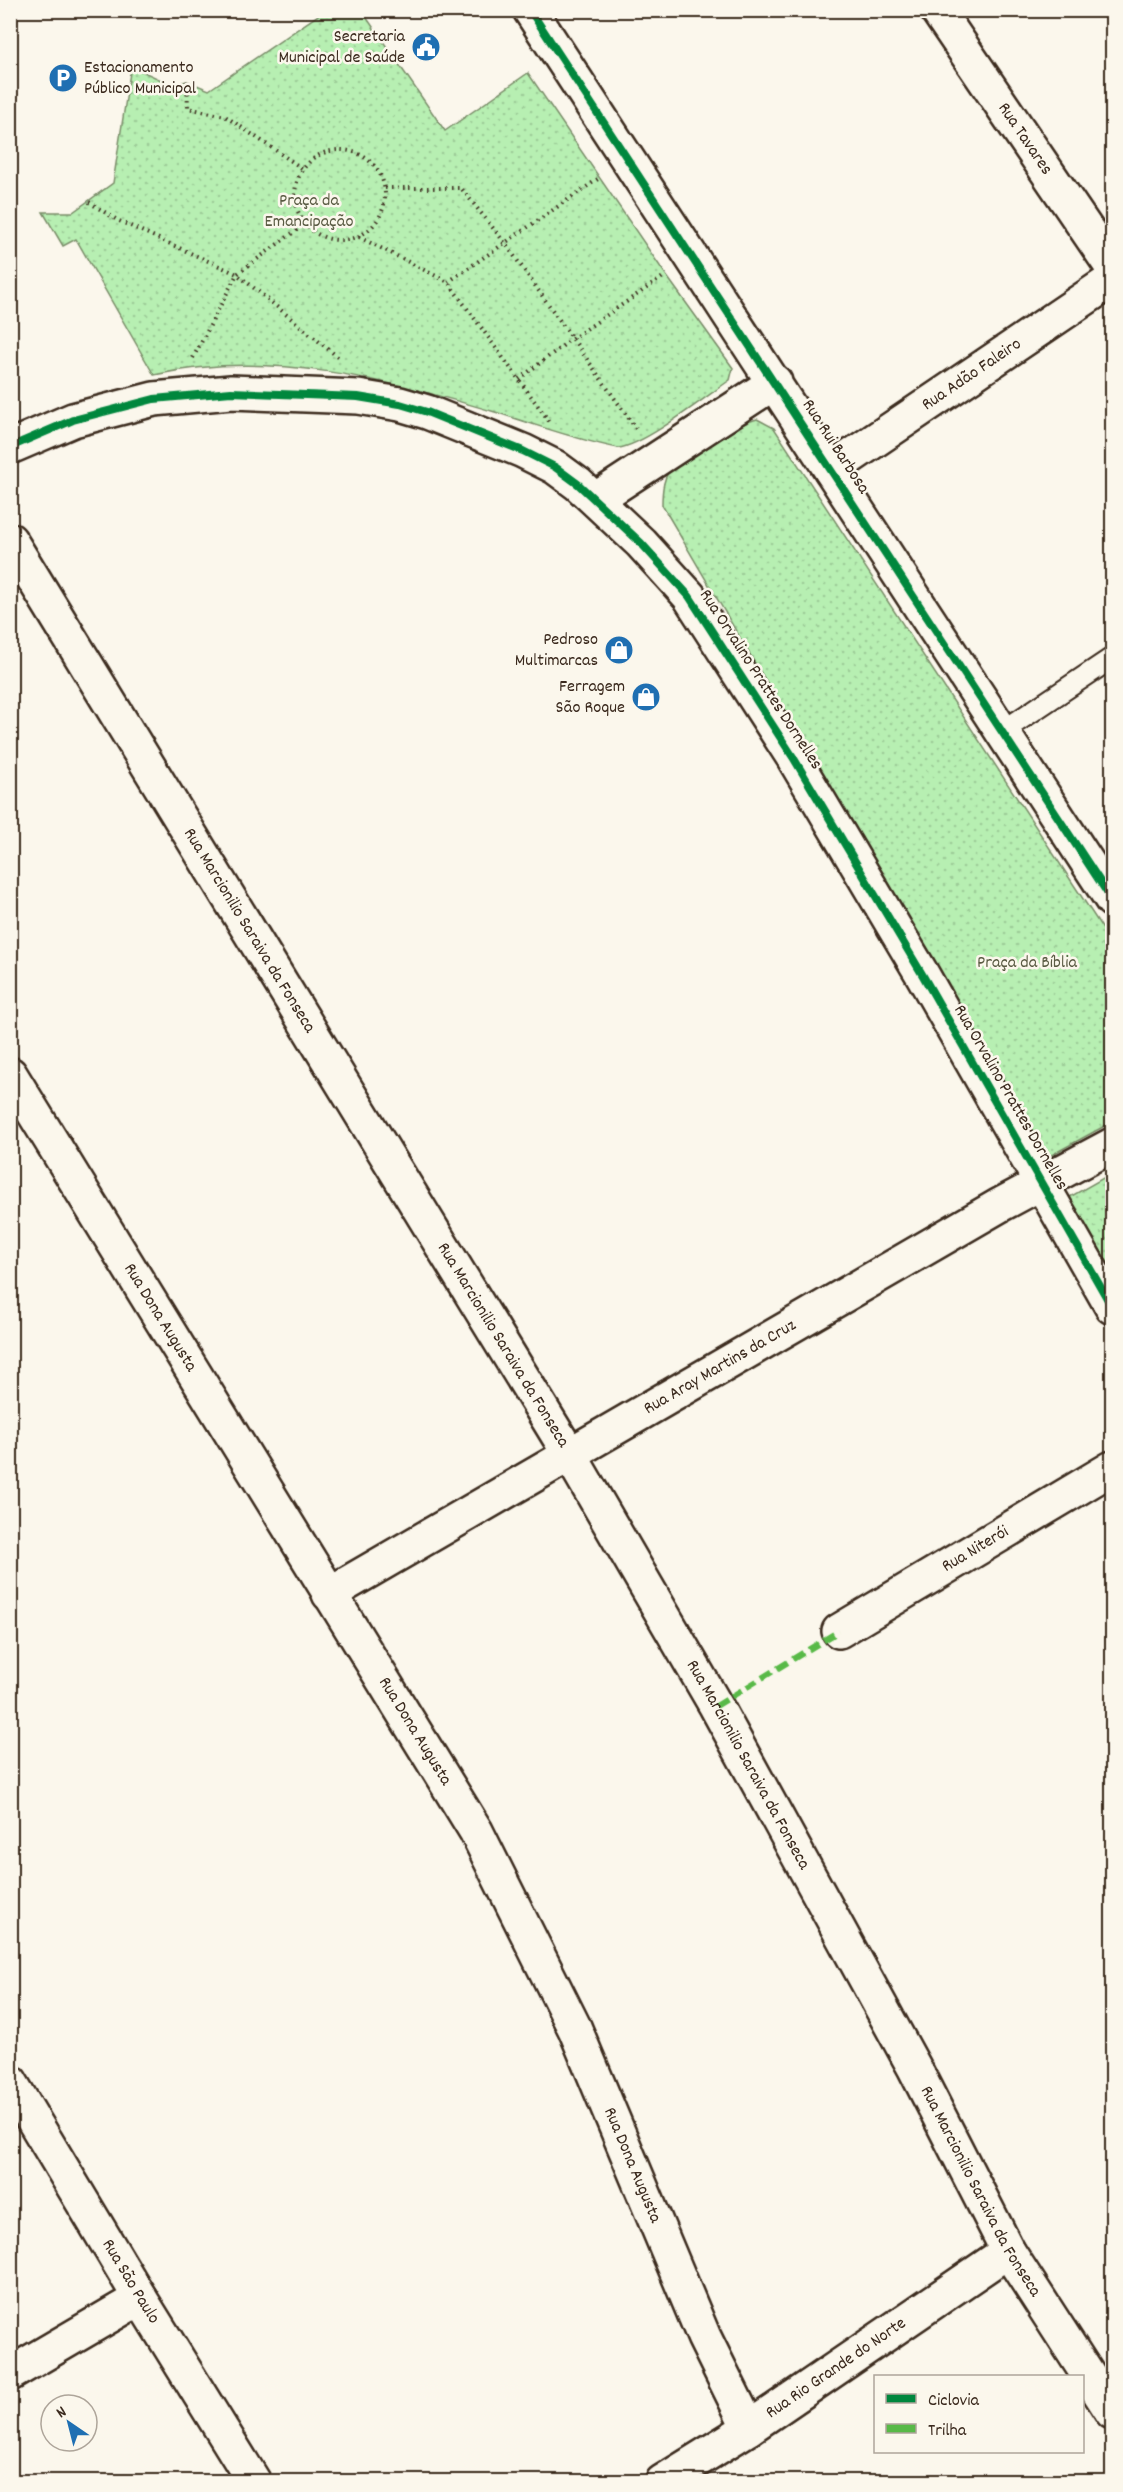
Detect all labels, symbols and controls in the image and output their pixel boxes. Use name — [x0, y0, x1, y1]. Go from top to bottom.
place label: Secretaria Municipal de Saúde — [278, 25, 406, 71]
public building icon: Secretaria Municipal de Saúde — [410, 31, 442, 63]
place label: Estacionamento Público Municipal — [84, 56, 197, 102]
parking icon: Estacionamento Público Municipal — [47, 62, 79, 94]
street label: Rua Tavares — [991, 98, 1058, 180]
park label: Praça da Emancipação — [265, 189, 353, 235]
street label: Rua Adão Faleiro — [917, 332, 1027, 417]
street label: Rua Rui Barbosa — [795, 395, 875, 500]
street label: Rua Orvalino Prattes Dornelles — [692, 585, 828, 775]
place label: Pedroso Multimarcas — [515, 628, 598, 674]
shop icon: Pedroso Multimarcas — [603, 634, 635, 666]
place label: Ferragem São Roque — [555, 675, 625, 721]
shop icon: Ferragem São Roque — [630, 681, 662, 713]
street label: Rua Marcionilio Saraiva da Fonseca — [177, 823, 322, 1038]
park label: Praça da Bíblia — [977, 951, 1077, 976]
street label: Rua Orvalino Prattes Dornelles — [947, 1001, 1073, 1195]
street label: Rua Marcionilio Saraiva da Fonseca — [430, 1238, 575, 1453]
street label: Rua Dona Augusta — [117, 1259, 203, 1377]
street label: Rua Aray Martins da Cruz — [639, 1313, 801, 1421]
street label: Rua Niterói — [937, 1520, 1014, 1579]
street label: Rua Marcionilio Saraiva da Fonseca — [679, 1655, 816, 1875]
street label: Rua Dona Augusta — [372, 1672, 458, 1791]
street label: Rua Marcionilio Saraiva da Fonseca — [913, 2082, 1047, 2302]
street label: Rua Dona Augusta — [597, 2104, 668, 2227]
street label: Rua São Paulo — [95, 2235, 166, 2329]
street label: Rua Rio Grande do Norte — [761, 2311, 911, 2425]
legend — [874, 2375, 1084, 2453]
text: Ciclovia — [928, 2389, 980, 2414]
north arrow — [39, 2393, 99, 2453]
text: N — [52, 2401, 72, 2424]
text: Trilha — [928, 2419, 967, 2444]

